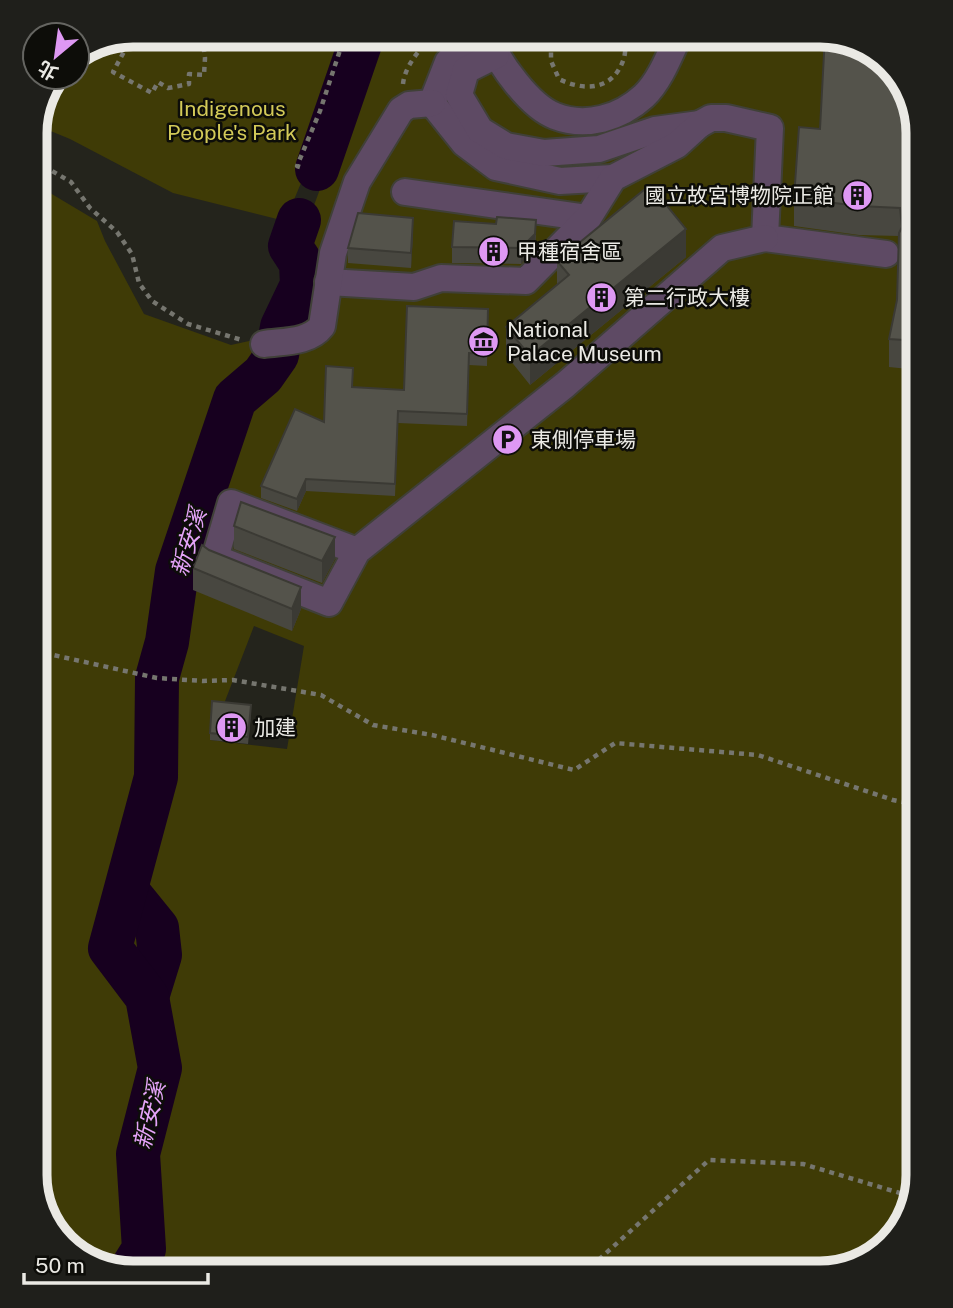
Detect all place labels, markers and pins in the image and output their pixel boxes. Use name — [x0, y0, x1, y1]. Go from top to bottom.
building icon: 國立故宮博物院正館 — [840, 178, 874, 212]
place label: 國立故宮博物院正館 — [645, 183, 834, 208]
building icon: 甲種宿舍區 — [477, 234, 511, 268]
place label: 甲種宿舍區 — [517, 239, 622, 264]
building icon: 第二行政大樓 — [584, 280, 618, 314]
place label: 第二行政大樓 — [624, 285, 750, 310]
place label: National Palace Museum — [507, 317, 662, 366]
museum icon: National Palace Museum — [467, 324, 501, 358]
parking icon: 東側停車場 — [491, 422, 525, 456]
place label: 東側停車場 — [531, 427, 636, 452]
building icon: 加建 — [214, 710, 248, 744]
place label: 加建 — [254, 715, 296, 740]

